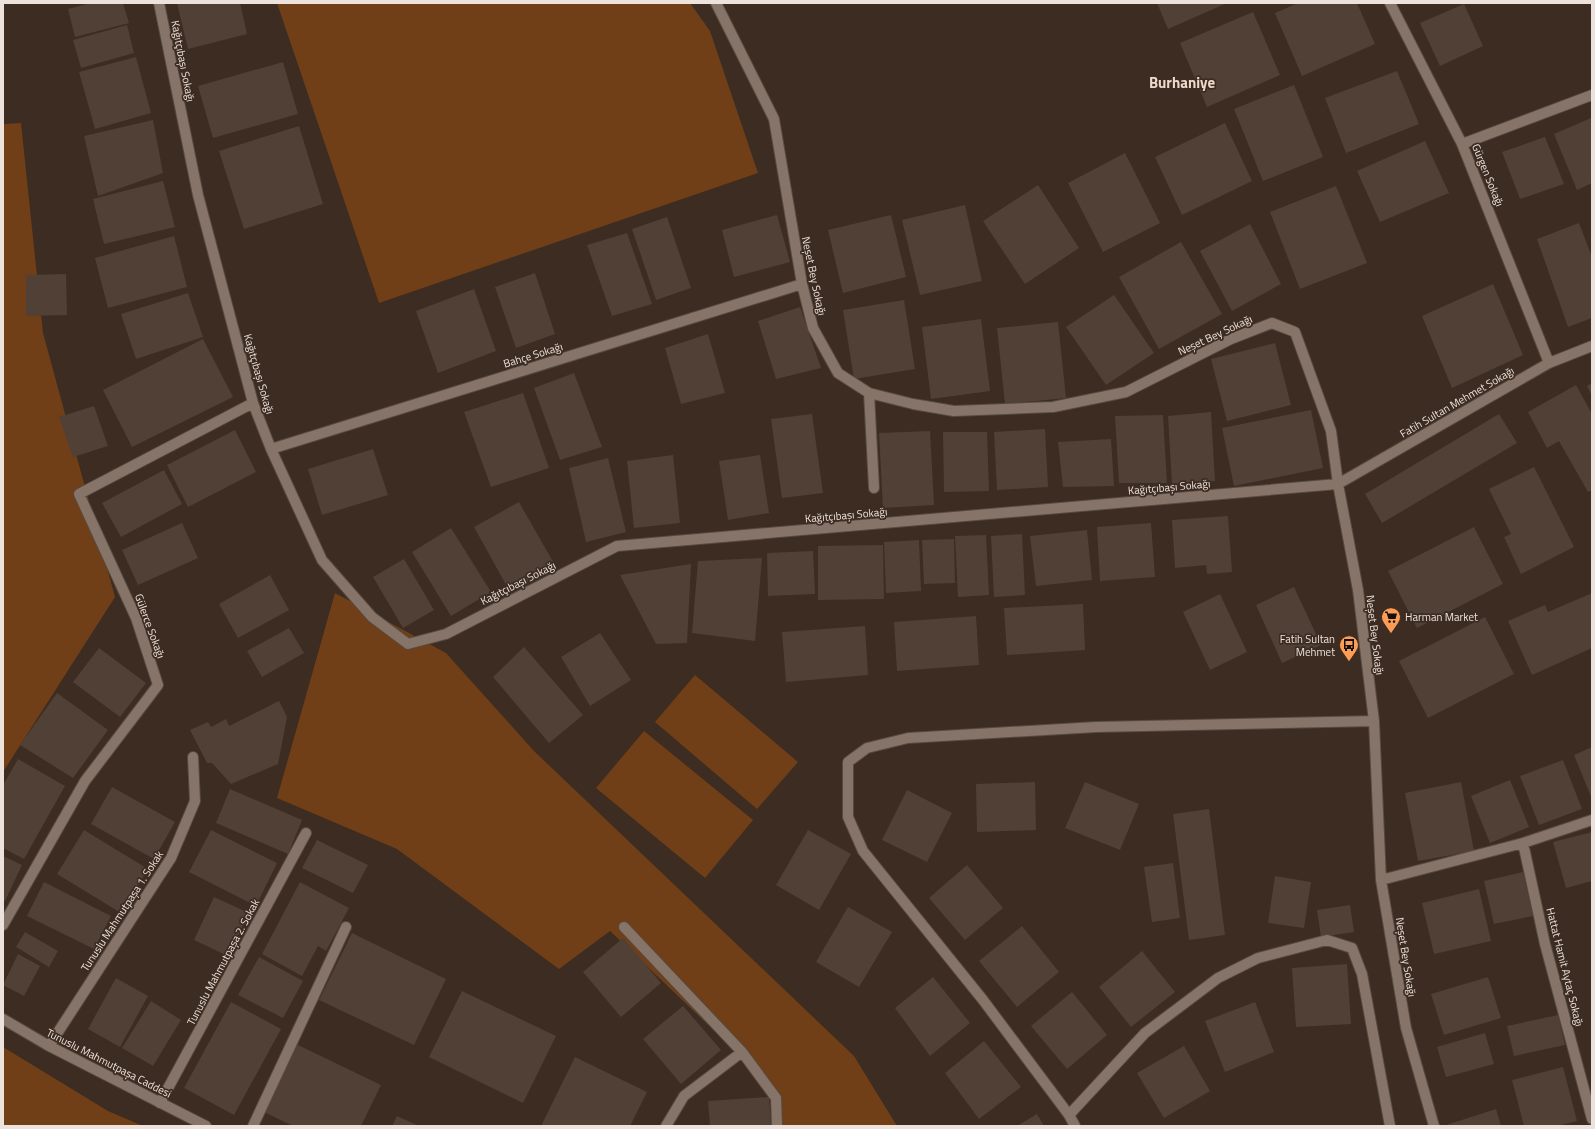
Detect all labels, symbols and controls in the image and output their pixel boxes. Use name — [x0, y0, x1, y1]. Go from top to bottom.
street label: Kağıtçıbaşı Sokağı — [167, 19, 199, 103]
district label: Burhaniye — [1149, 71, 1215, 94]
street label: Gürgen Sokağı — [1468, 141, 1508, 209]
street label: Neşet Bey Sokağı — [798, 235, 830, 317]
street label: Neşet Bey Sokağı — [1175, 311, 1255, 359]
street label: Kağıtçıbaşı Sokağı — [240, 332, 278, 416]
street label: Bahçe Sokağı — [501, 338, 565, 372]
street label: Fatih Sultan Mehmet Sokağı — [1397, 363, 1517, 441]
street label: Kağıtçıbaşı Sokağı — [1127, 475, 1211, 499]
street label: Kağıtçıbaşı Sokağı — [804, 503, 888, 527]
street label: Kağıtçıbaşı Sokağı — [478, 557, 558, 609]
street label: Gülerce Sokağı — [131, 591, 169, 661]
street label: Neşet Bey Sokağı — [1362, 594, 1388, 676]
supermarket icon: Harman Market — [1380, 606, 1402, 634]
place label: Harman Market — [1405, 609, 1478, 625]
place label: Fatih Sultan Mehmet — [1280, 631, 1335, 660]
bus stop icon: Fatih Sultan Mehmet — [1338, 634, 1360, 662]
street label: Tunuslu Mahmutpaşa 1. Sokak — [77, 847, 167, 974]
street label: Tunuslu Mahmutpaşa 2. Sokak — [183, 895, 263, 1028]
street label: Hattat Hamit Aytaç Sokağı — [1542, 906, 1588, 1028]
street label: Neşet Bey Sokağı — [1392, 916, 1420, 998]
street label: Tunuslu Mahmutpaşa Caddesi — [44, 1024, 174, 1102]

